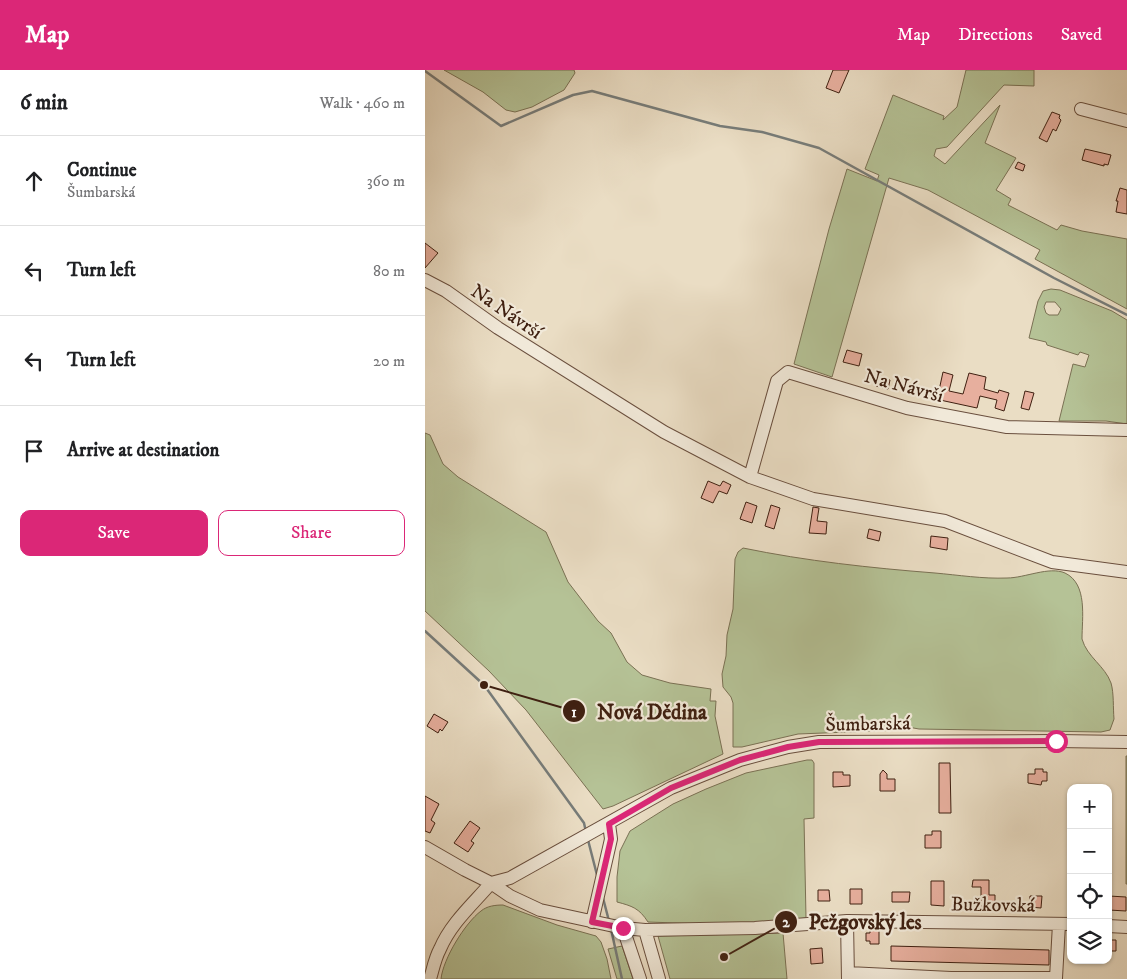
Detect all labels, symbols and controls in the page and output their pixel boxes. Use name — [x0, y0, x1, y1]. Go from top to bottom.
text: Map — [25, 20, 69, 50]
text: Map — [897, 24, 930, 46]
text: Directions — [958, 24, 1033, 46]
text: Saved — [1061, 24, 1102, 46]
text: 6 min — [20, 90, 68, 116]
text: Walk · 460 m — [319, 93, 405, 113]
text: Continue — [67, 159, 137, 182]
icon: ahead — [20, 167, 48, 195]
text: 360 m — [367, 171, 405, 191]
text: Šumbarská — [67, 182, 135, 202]
icon: left — [20, 257, 48, 285]
text: Turn left — [67, 259, 136, 282]
text: 80 m — [373, 261, 405, 281]
street label: Na Návrší — [466, 279, 547, 346]
icon: left — [20, 347, 48, 375]
text: Turn left — [67, 349, 136, 372]
text: 20 m — [373, 351, 405, 371]
street label: Na Návrší — [861, 364, 947, 409]
icon: arrive — [20, 437, 48, 465]
text: Arrive at destination — [67, 439, 219, 462]
button: Save — [20, 510, 208, 556]
button: Share — [218, 510, 405, 556]
callout: Nová Dědina — [562, 693, 717, 729]
text: Nová Dědina — [597, 700, 708, 726]
text: 1 — [571, 703, 577, 722]
street label: Šumbarská — [825, 710, 911, 738]
route start — [1045, 730, 1068, 753]
map controls — [1067, 784, 1112, 964]
button: + — [1067, 784, 1112, 829]
button: − — [1067, 829, 1112, 874]
button: locate — [1067, 874, 1112, 919]
street label: Bužkovská — [951, 892, 1036, 919]
callout: Pežgovský les — [773, 904, 931, 940]
text: Pežgovský les — [808, 910, 922, 936]
text: 2 — [782, 913, 790, 932]
route end — [612, 917, 635, 940]
button: layers — [1067, 919, 1112, 964]

